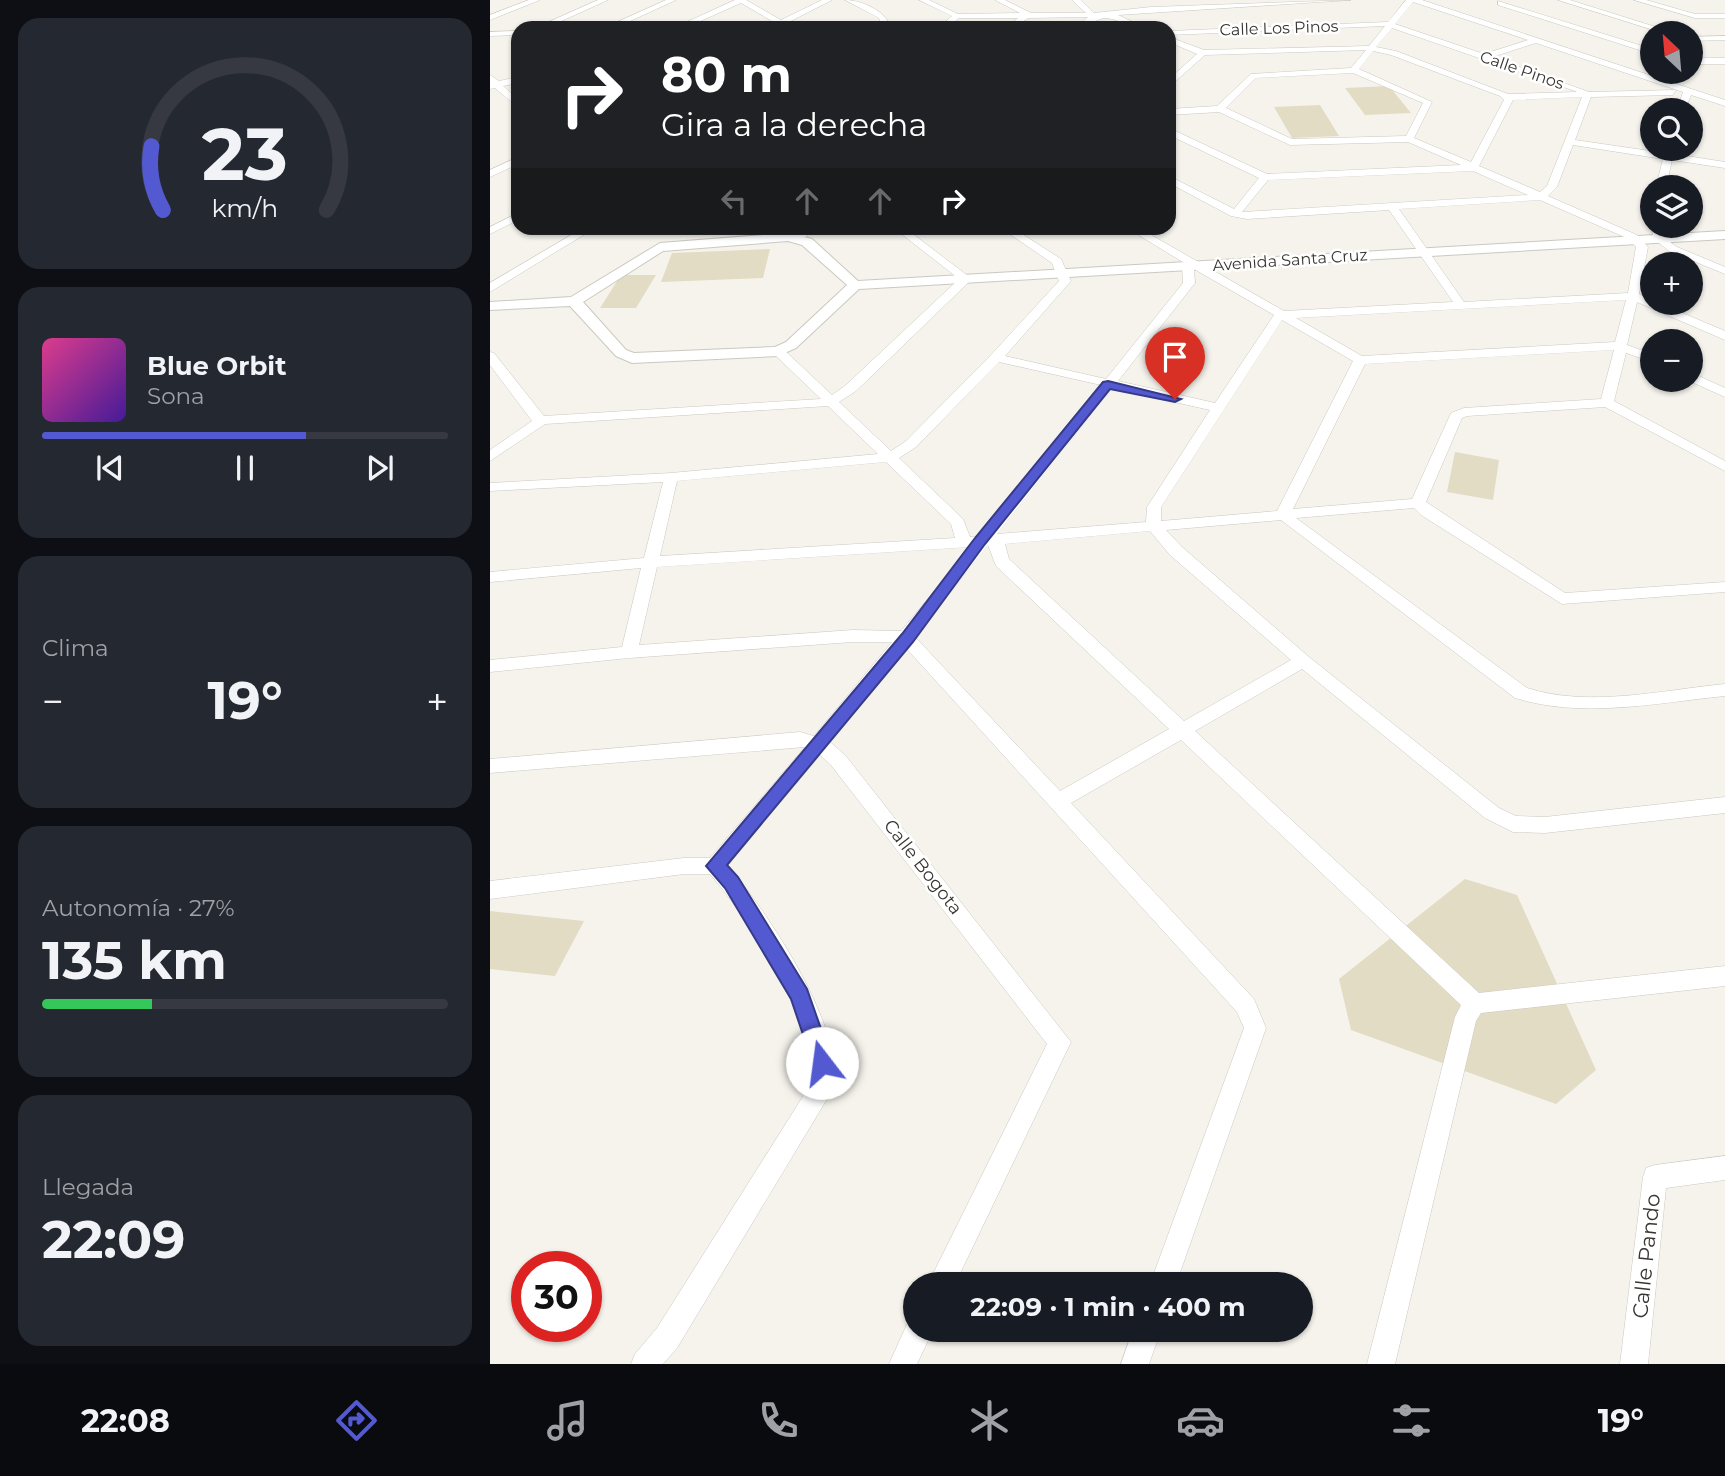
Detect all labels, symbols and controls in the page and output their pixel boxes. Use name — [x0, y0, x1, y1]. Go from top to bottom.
street label: Calle Los Pinos — [1219, 16, 1339, 40]
north arrow — [1640, 21, 1703, 84]
map controls — [1640, 21, 1703, 392]
text: 80 m — [661, 45, 792, 104]
street label: Calle Pinos — [1478, 47, 1567, 93]
icon: right — [546, 49, 637, 140]
button: search — [1640, 98, 1703, 161]
text: Gira a la derecha — [661, 105, 927, 144]
text: 23 — [202, 110, 288, 198]
button: layers — [1640, 175, 1703, 238]
icon: left — [715, 182, 753, 220]
icon: ahead — [788, 182, 826, 220]
icon: ahead — [861, 182, 899, 220]
icon: right — [934, 182, 972, 220]
text: km/h — [212, 192, 278, 222]
street label: Avenida Santa Cruz — [1212, 245, 1368, 275]
button: + — [1640, 252, 1703, 315]
pin — [1145, 327, 1205, 399]
button: − — [1640, 329, 1703, 392]
icon: arrive — [1156, 338, 1194, 376]
text: Blue Orbit — [147, 350, 286, 382]
text: Sona — [147, 382, 205, 410]
icon: previous — [91, 449, 129, 487]
icon: pause — [226, 449, 264, 487]
icon: next — [361, 449, 399, 487]
text: Clima — [42, 634, 109, 662]
text: 19° — [207, 669, 283, 732]
text: − — [42, 678, 64, 725]
text: + — [426, 678, 448, 725]
street label: Calle Bogota — [879, 815, 967, 919]
text: Autonomía · 27% — [42, 894, 235, 922]
text: 135 km — [42, 929, 227, 992]
position arrow — [785, 1026, 859, 1100]
text: Llegada — [42, 1173, 134, 1201]
street label: Calle Pando — [1627, 1192, 1665, 1320]
text: 22:09 — [42, 1208, 185, 1271]
speed limit sign: 30 — [511, 1251, 602, 1342]
text: 22:09 · 1 min · 400 m — [970, 1291, 1246, 1323]
icon: directions — [332, 1396, 381, 1445]
icon: music — [543, 1396, 592, 1445]
icon: phone — [754, 1396, 803, 1445]
icon: climate — [965, 1396, 1014, 1445]
icon: car — [1176, 1396, 1225, 1445]
icon: filters — [1387, 1396, 1436, 1445]
text: 22:08 — [81, 1401, 170, 1440]
text: 19° — [1598, 1401, 1644, 1440]

